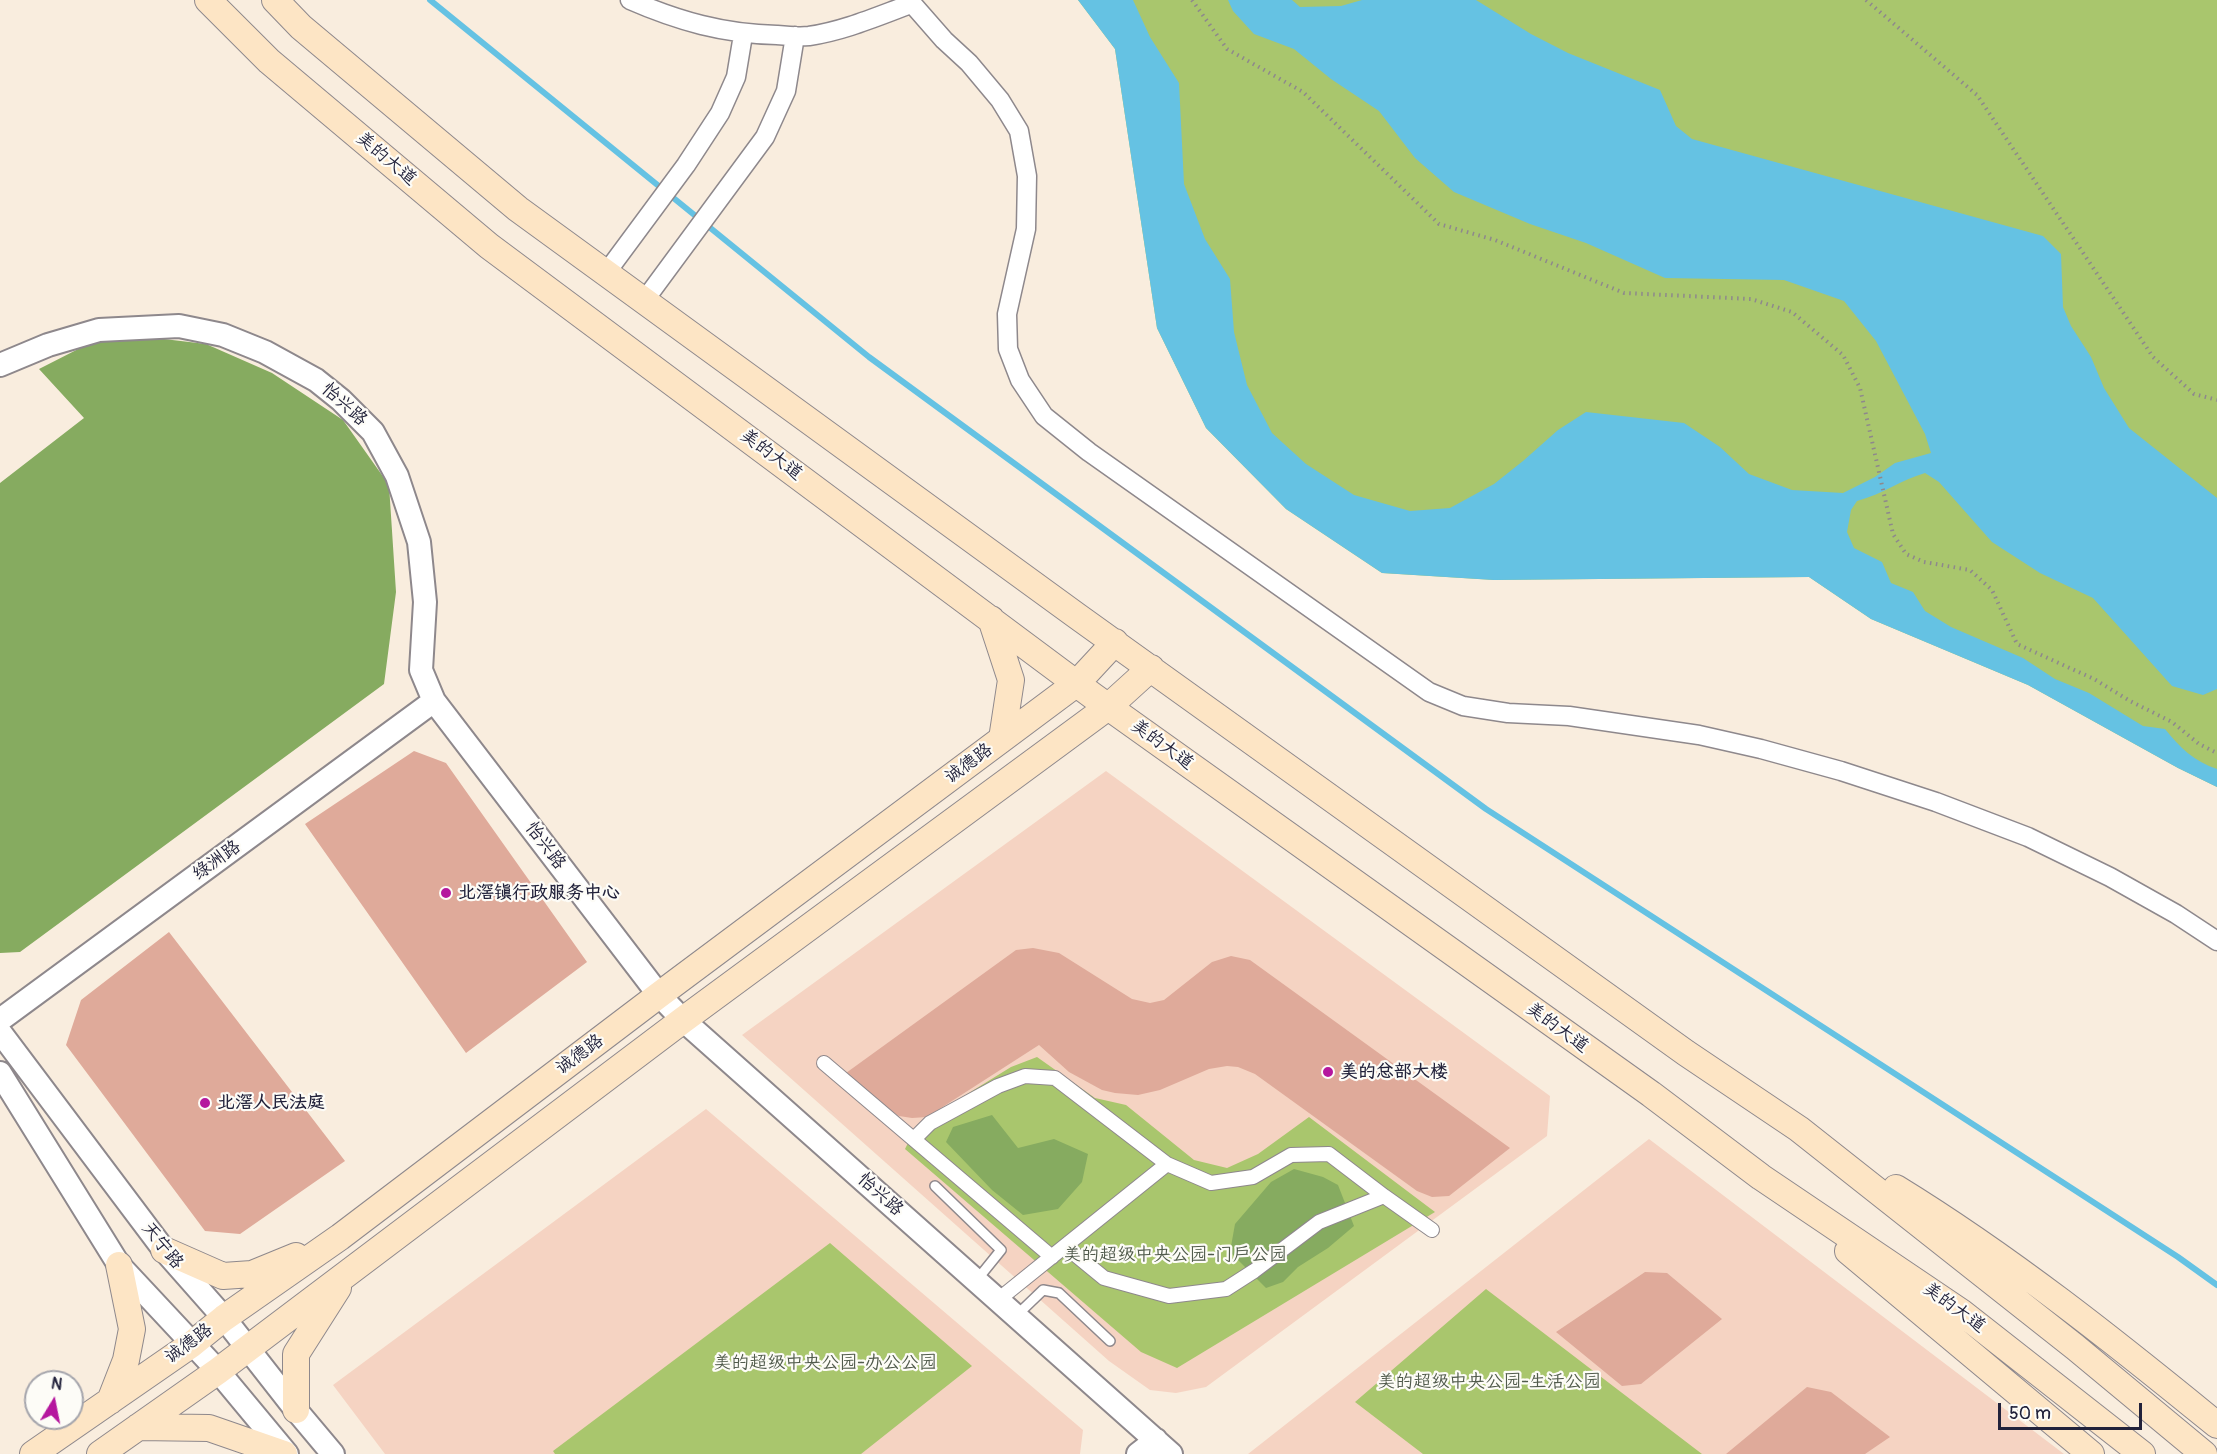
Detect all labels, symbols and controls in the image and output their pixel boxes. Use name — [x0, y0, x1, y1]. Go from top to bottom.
street label: 美的大道 — [351, 128, 421, 190]
street label: 怡兴路 — [317, 379, 371, 431]
street label: 美的大道 — [736, 425, 806, 485]
street label: 美的大道 — [1127, 715, 1197, 775]
street label: 诚德路 — [941, 739, 997, 789]
street label: 怡兴路 — [520, 818, 570, 874]
street label: 绿洲路 — [189, 836, 245, 886]
place label: 北滘镇行政服务中心 — [458, 882, 620, 904]
marker: 北滘镇行政服务中心 — [439, 886, 453, 900]
street label: 美的大道 — [1522, 998, 1592, 1058]
street label: 诚德路 — [552, 1030, 608, 1080]
place label: 美的总部大楼 — [1340, 1061, 1448, 1083]
marker: 美的总部大楼 — [1321, 1065, 1335, 1079]
place label: 北滘人民法庭 — [217, 1092, 325, 1114]
marker: 北滘人民法庭 — [198, 1096, 212, 1110]
street label: 怡兴路 — [853, 1169, 907, 1221]
street label: 天宁路 — [137, 1218, 187, 1274]
park label: 美的超级中央公园-门户公园 — [1063, 1244, 1287, 1266]
street label: 美的大道 — [1919, 1278, 1989, 1338]
street label: 诚德路 — [161, 1319, 217, 1369]
park label: 美的超级中央公园-办公公园 — [713, 1352, 937, 1374]
north arrow — [24, 1370, 84, 1430]
park label: 美的超级中央公园-生活公园 — [1377, 1371, 1601, 1393]
text: N — [50, 1373, 64, 1395]
scale bar — [2001, 1391, 2145, 1429]
text: 50 m — [2009, 1402, 2051, 1425]

